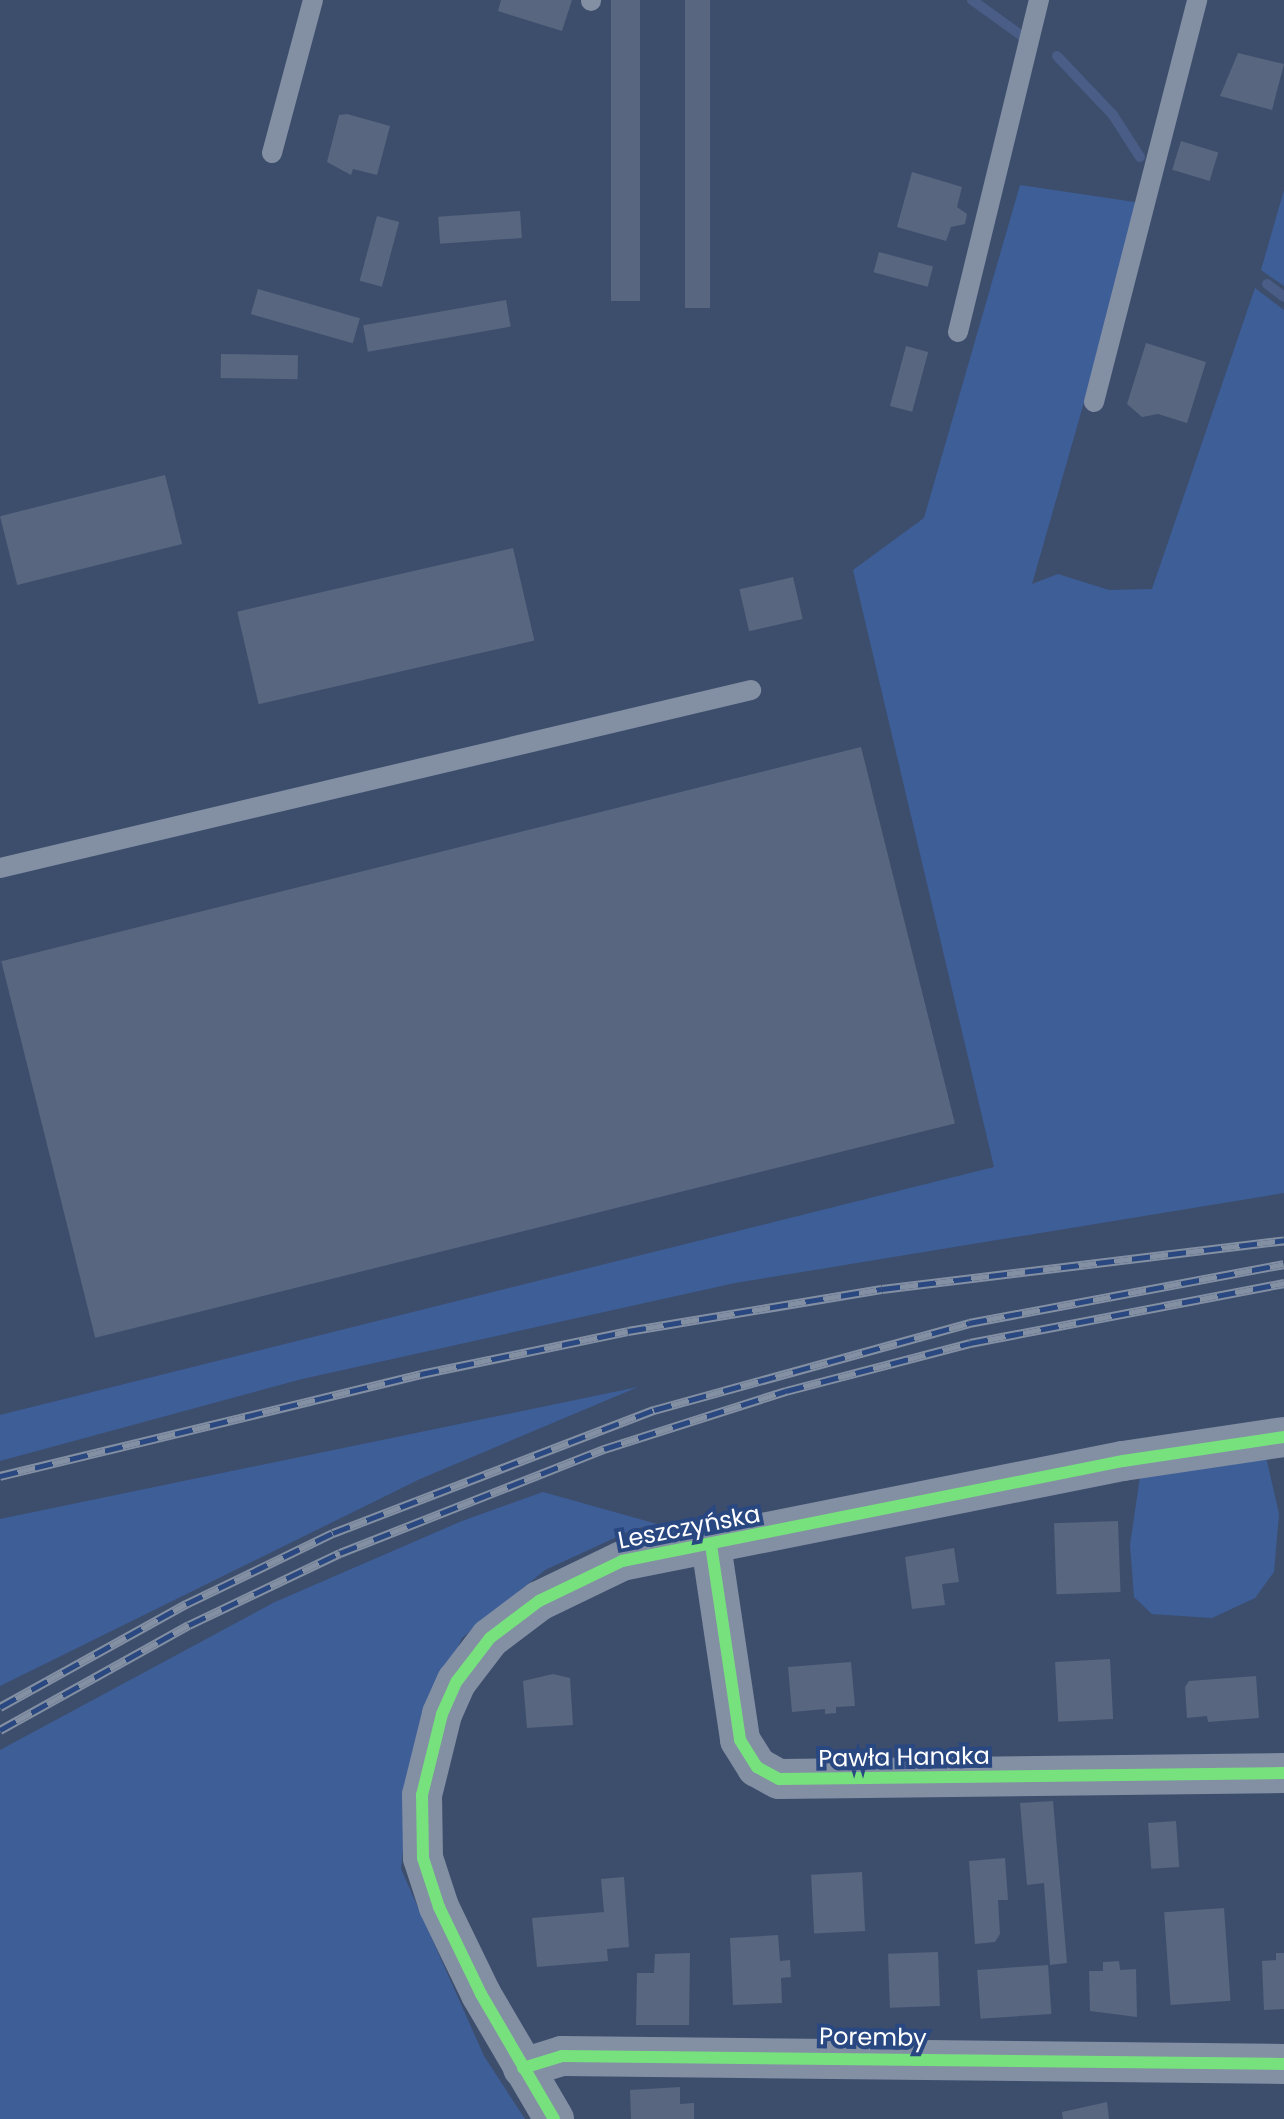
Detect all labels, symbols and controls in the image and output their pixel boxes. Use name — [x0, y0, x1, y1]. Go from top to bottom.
street label: Leszczyńska — [615, 1499, 763, 1555]
street label: Pawła Hanaka — [818, 1741, 990, 1773]
street label: Poremby — [819, 2022, 927, 2052]

